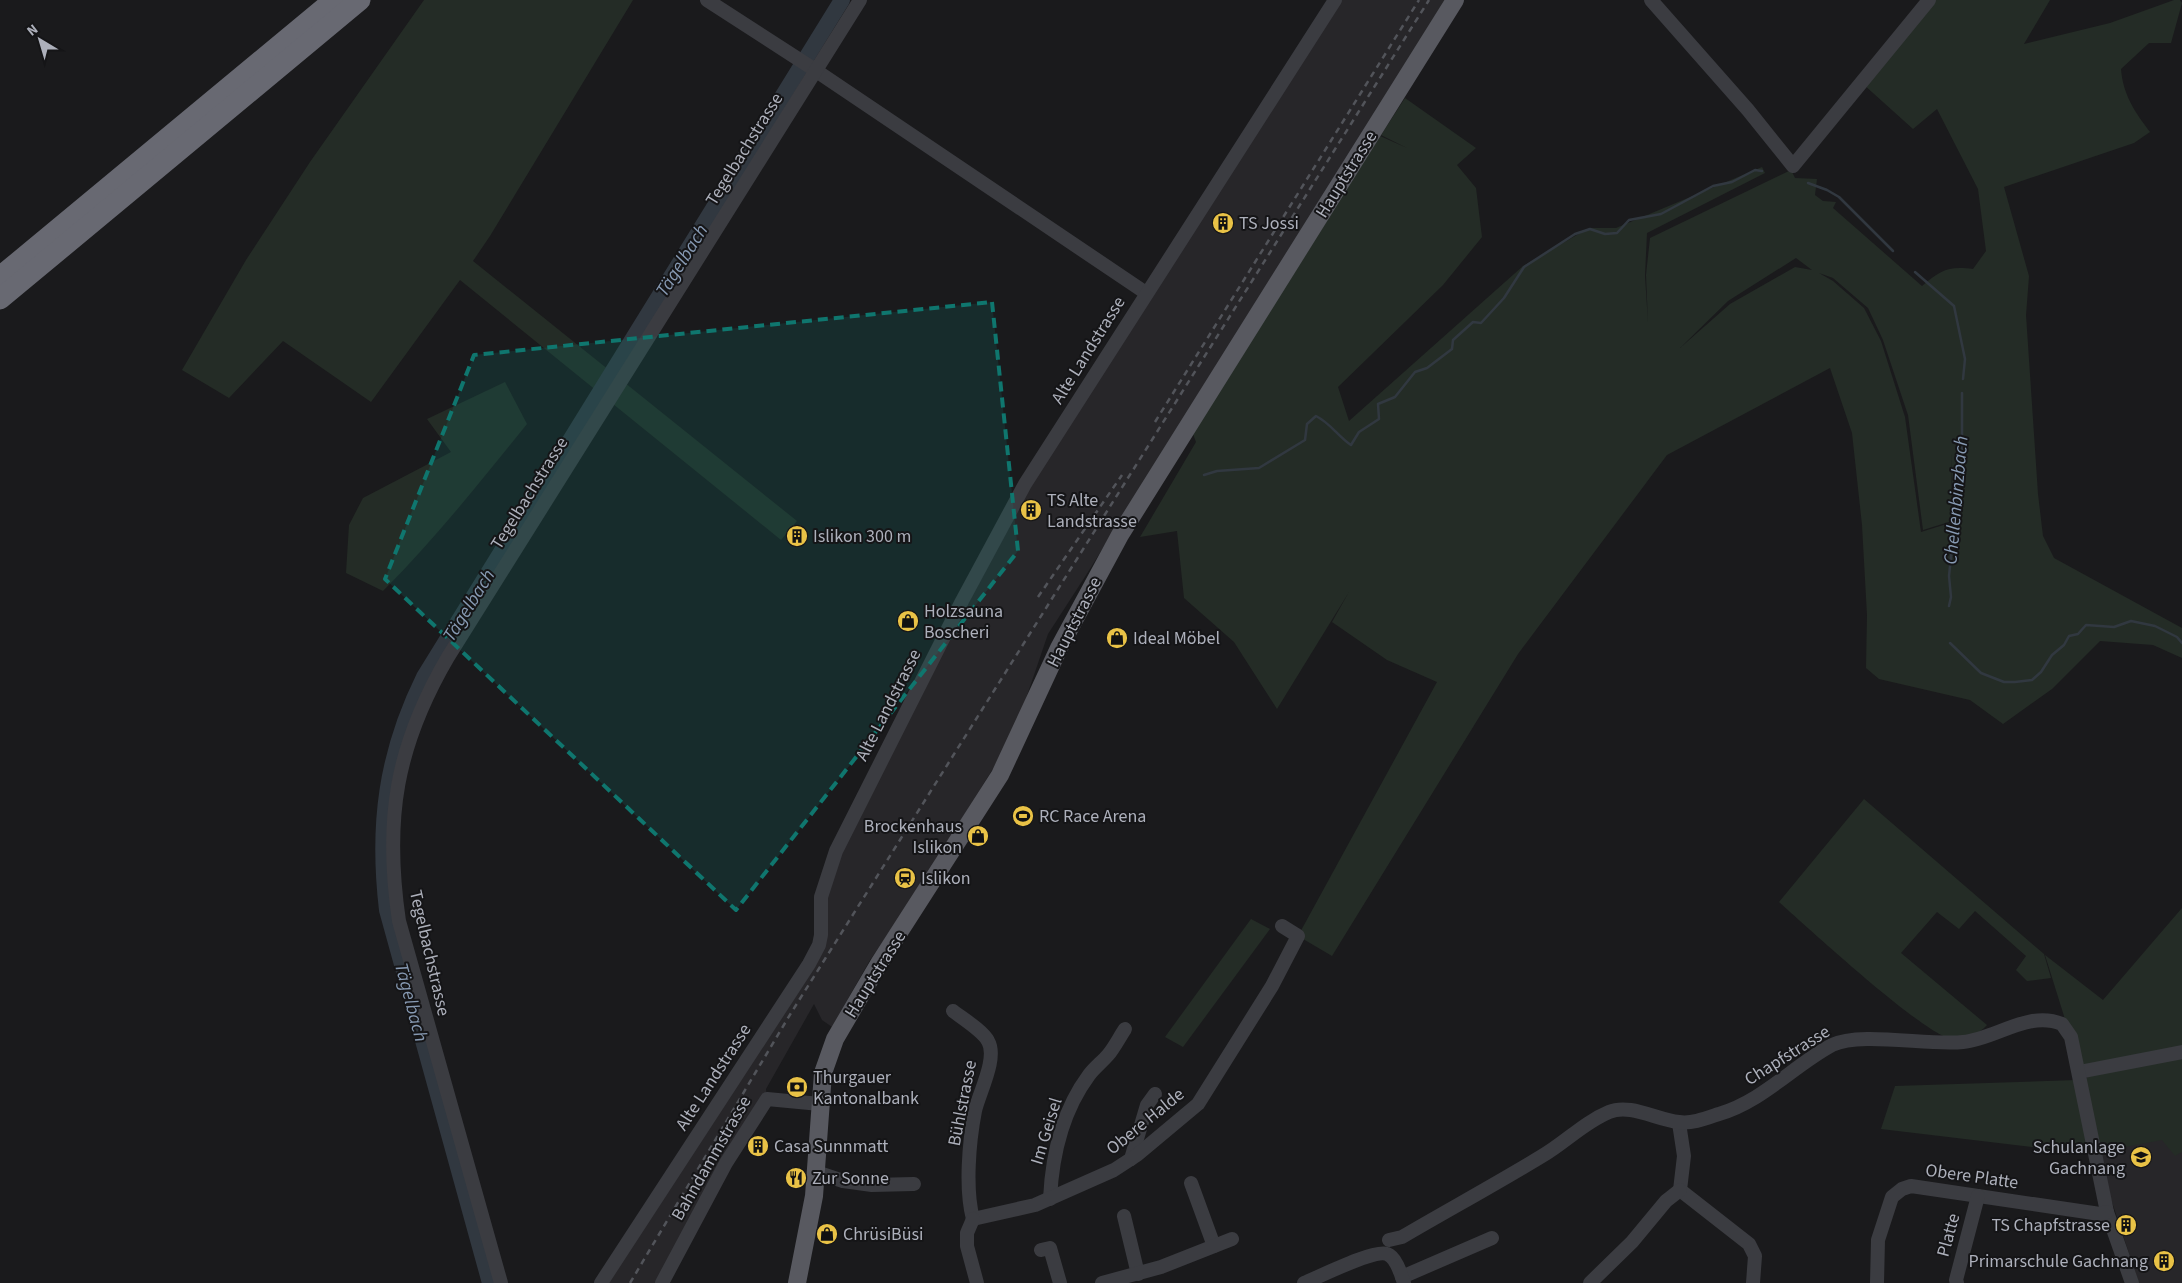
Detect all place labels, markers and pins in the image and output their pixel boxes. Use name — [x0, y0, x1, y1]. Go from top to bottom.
building icon: TS Jossi — [1211, 211, 1235, 235]
place label: TS Jossi — [1239, 211, 1299, 236]
place label: TS Alte Landstrasse — [1047, 488, 1137, 534]
building icon: TS Alte Landstrasse — [1019, 498, 1043, 522]
building icon: Islikon 300 m — [785, 524, 809, 548]
place label: Islikon 300 m — [813, 524, 911, 549]
place label: Holzsauna Boscheri — [924, 599, 1003, 645]
shop icon: Holzsauna Boscheri — [896, 609, 920, 633]
shop icon: Ideal Möbel — [1105, 626, 1129, 650]
place label: Ideal Möbel — [1133, 626, 1220, 651]
sports icon: RC Race Arena — [1011, 804, 1035, 828]
place label: RC Race Arena — [1039, 804, 1146, 829]
place label: Brockenhaus Islikon — [864, 814, 962, 860]
shop icon: Brockenhaus Islikon — [966, 824, 990, 848]
station icon: Islikon — [893, 866, 917, 890]
place label: Islikon — [921, 866, 970, 891]
place label: Thurgauer Kantonalbank — [813, 1065, 919, 1111]
bank icon: Thurgauer Kantonalbank — [785, 1075, 809, 1099]
building icon: Casa Sunnmatt — [746, 1134, 770, 1158]
place label: Casa Sunnmatt — [774, 1134, 888, 1159]
place label: Schulanlage Gachnang — [2033, 1135, 2125, 1181]
school or university icon: Schulanlage Gachnang — [2129, 1145, 2153, 1169]
restaurant icon: Zur Sonne — [784, 1166, 808, 1190]
place label: Zur Sonne — [812, 1166, 889, 1191]
place label: TS Chapfstrasse — [1991, 1213, 2110, 1238]
building icon: TS Chapfstrasse — [2114, 1213, 2138, 1237]
shop icon: ChrüsiBüsi — [815, 1222, 839, 1246]
place label: ChrüsiBüsi — [843, 1222, 923, 1247]
place label: Primarschule Gachnang — [1968, 1249, 2148, 1274]
building icon: Primarschule Gachnang — [2152, 1249, 2176, 1273]

